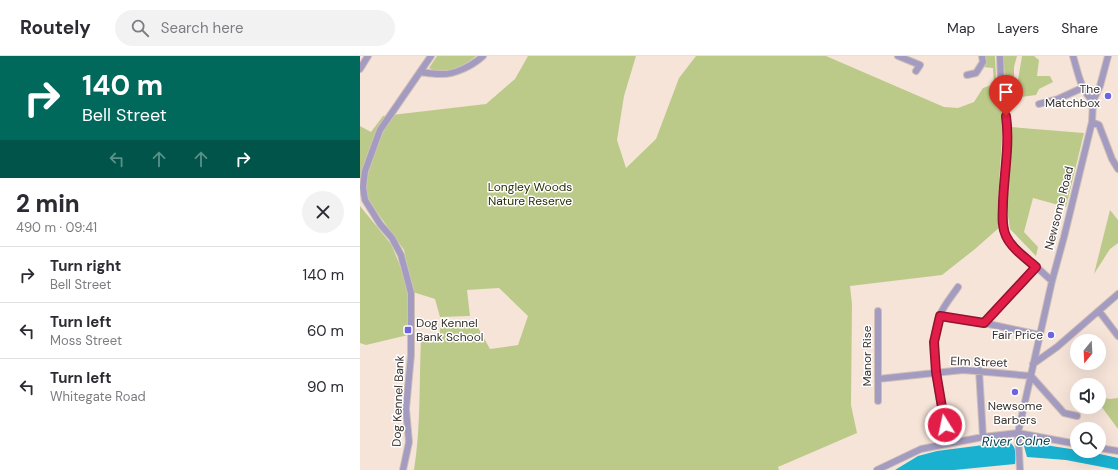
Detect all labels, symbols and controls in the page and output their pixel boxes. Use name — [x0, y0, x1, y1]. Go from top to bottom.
search box — [115, 10, 395, 46]
text: Routely — [20, 15, 91, 40]
icon: search — [129, 17, 151, 39]
text: Search here — [161, 18, 243, 38]
text: Map — [947, 19, 975, 37]
text: Layers — [997, 19, 1039, 37]
text: Share — [1061, 19, 1098, 37]
text: 140 m — [82, 67, 163, 104]
icon: right — [16, 72, 68, 124]
pin — [989, 75, 1023, 116]
icon: arrive — [995, 81, 1017, 103]
place label: The Matchbox — [1045, 81, 1100, 111]
marker: The Matchbox — [1103, 91, 1113, 101]
text: Bell Street — [82, 103, 167, 127]
icon: left — [106, 148, 128, 170]
icon: ahead — [148, 148, 170, 170]
icon: ahead — [190, 148, 212, 170]
icon: right — [232, 148, 254, 170]
street label: Newsome Road — [1041, 164, 1077, 252]
park label: Longley Woods Nature Reserve — [488, 179, 572, 209]
text: 2 min — [16, 188, 80, 219]
button: close — [302, 191, 344, 233]
text: 490 m · 09:41 — [16, 219, 97, 236]
text: Turn right — [50, 256, 121, 276]
icon: right — [16, 264, 38, 286]
text: 140 m — [303, 265, 344, 285]
text: Bell Street — [50, 276, 111, 293]
text: Turn left — [50, 312, 111, 332]
place label: Dog Kennel Bank School — [416, 315, 484, 345]
icon: left — [16, 320, 38, 342]
text: 60 m — [307, 321, 344, 341]
marker: Dog Kennel Bank School — [403, 325, 413, 335]
street label: Manor Rise — [859, 325, 875, 387]
place label: Fair Price — [992, 327, 1043, 343]
marker: Fair Price — [1046, 330, 1056, 340]
text: Moss Street — [50, 332, 122, 349]
north arrow — [1070, 334, 1106, 370]
map controls — [1070, 334, 1106, 458]
street label: Elm Street — [950, 353, 1008, 371]
street label: Dog Kennel Bank — [388, 355, 408, 447]
text: Turn left — [50, 368, 111, 388]
icon: left — [16, 376, 38, 398]
text: 90 m — [307, 377, 344, 397]
button: sound — [1070, 378, 1106, 414]
marker: Newsome Barbers — [1010, 387, 1020, 397]
text: Whitegate Road — [50, 388, 146, 405]
place label: Newsome Barbers — [988, 398, 1043, 428]
position arrow — [924, 404, 966, 446]
button: search — [1070, 422, 1106, 458]
water label: River Colne — [982, 432, 1050, 450]

